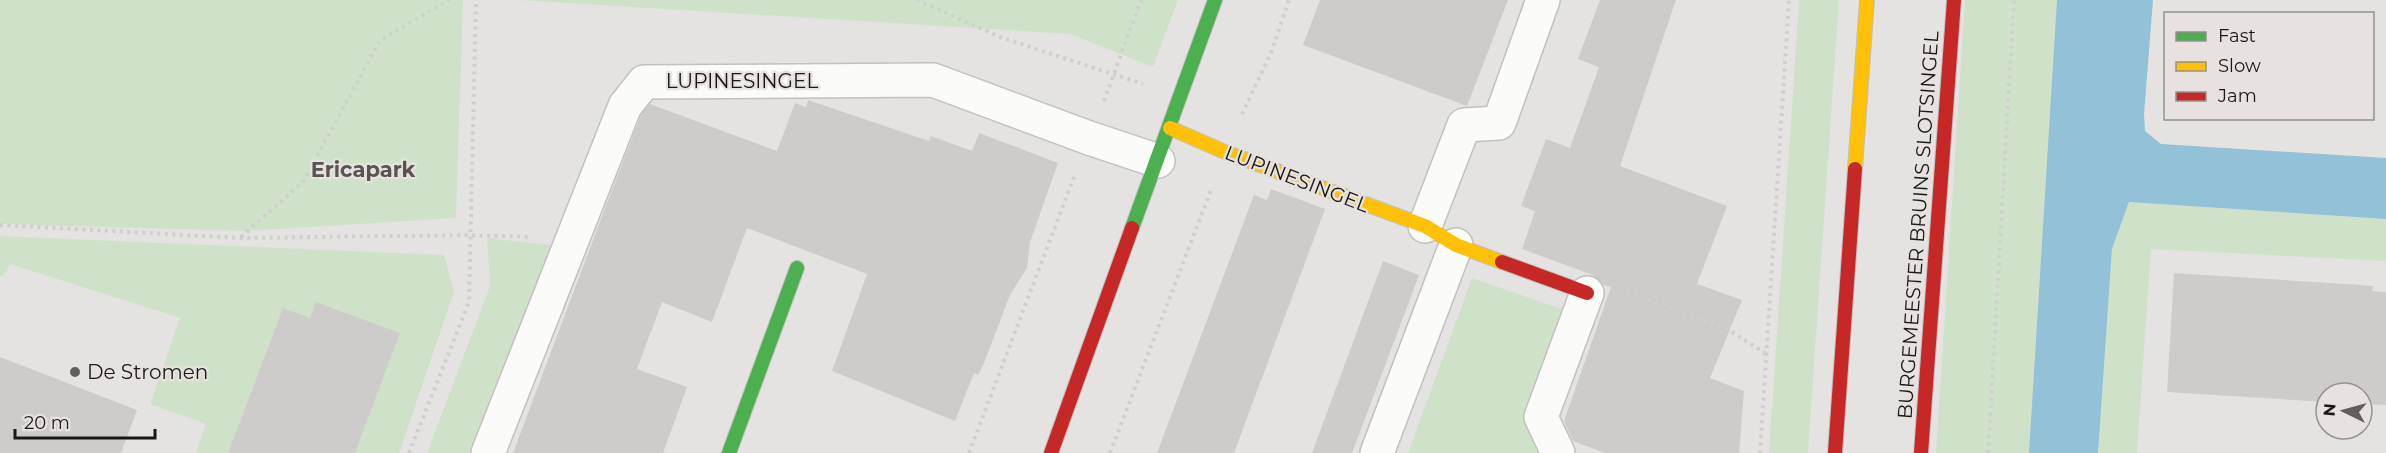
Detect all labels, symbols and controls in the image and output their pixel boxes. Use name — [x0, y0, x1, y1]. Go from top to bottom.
legend — [2164, 12, 2374, 120]
text: Fast — [2218, 25, 2256, 47]
street label: BURGEMEESTER BRUINS SLOTSINGEL — [1892, 30, 1944, 420]
text: Slow — [2218, 55, 2261, 77]
street label: LUPINESINGEL — [666, 69, 818, 93]
text: Jam — [2217, 85, 2257, 107]
street label: LUPINESINGEL — [1222, 140, 1373, 218]
district label: Ericapark — [311, 157, 416, 182]
place label: De Stromen — [87, 360, 208, 384]
marker: De Stromen — [68, 365, 82, 379]
north arrow — [2314, 381, 2374, 441]
scale bar — [15, 402, 154, 440]
text: N — [2320, 402, 2340, 417]
text: 20 m — [24, 412, 70, 434]

